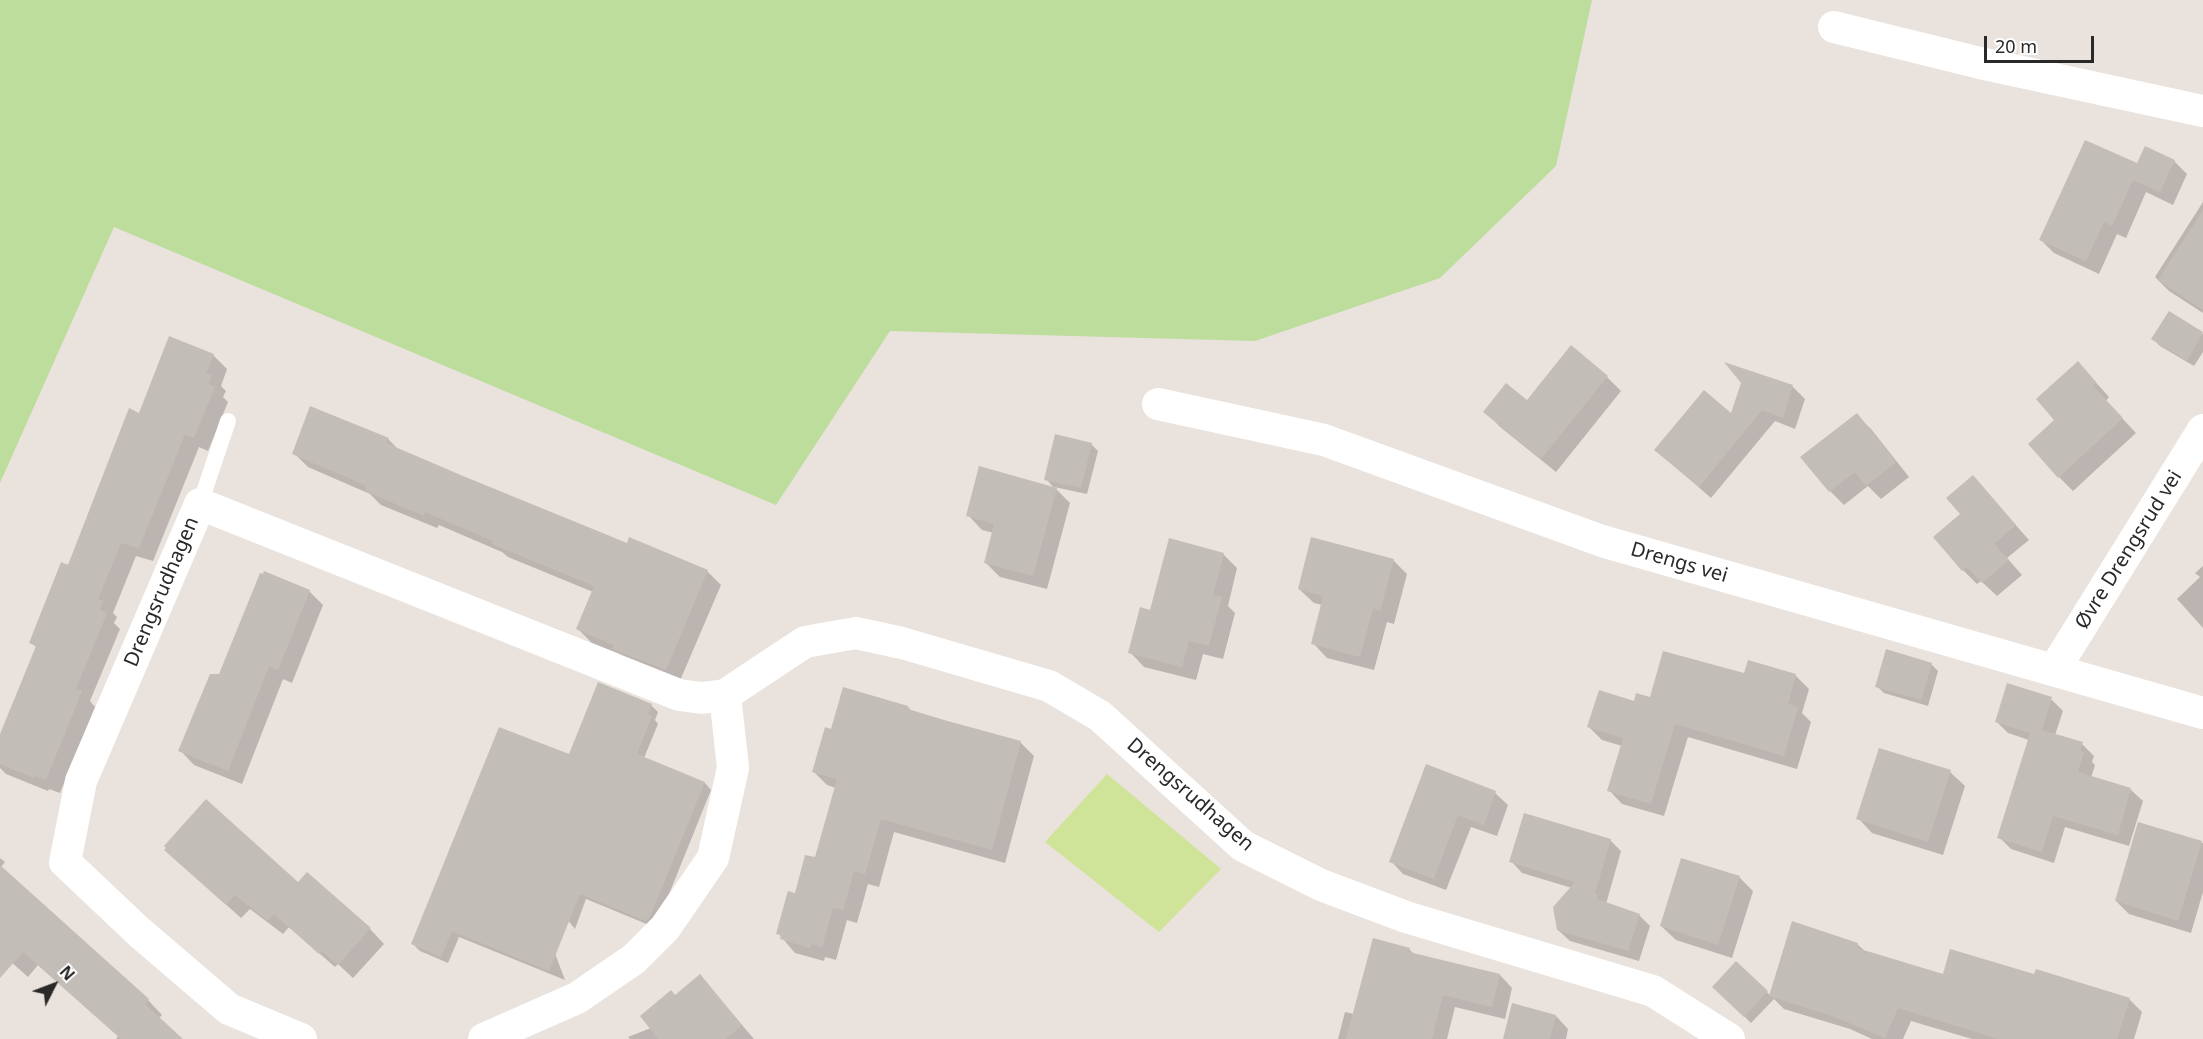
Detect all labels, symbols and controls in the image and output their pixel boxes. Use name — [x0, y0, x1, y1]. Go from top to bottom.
scale bar — [1987, 24, 2096, 62]
text: 20 m — [1995, 34, 2037, 58]
street label: Øvre Drengsrud vei — [2070, 466, 2188, 634]
street label: Drengsrudhagen — [120, 513, 204, 671]
street label: Drengs vei — [1628, 538, 1730, 588]
street label: Drengsrudhagen — [1122, 733, 1258, 857]
north arrow — [24, 955, 84, 1015]
text: N — [55, 961, 80, 985]

